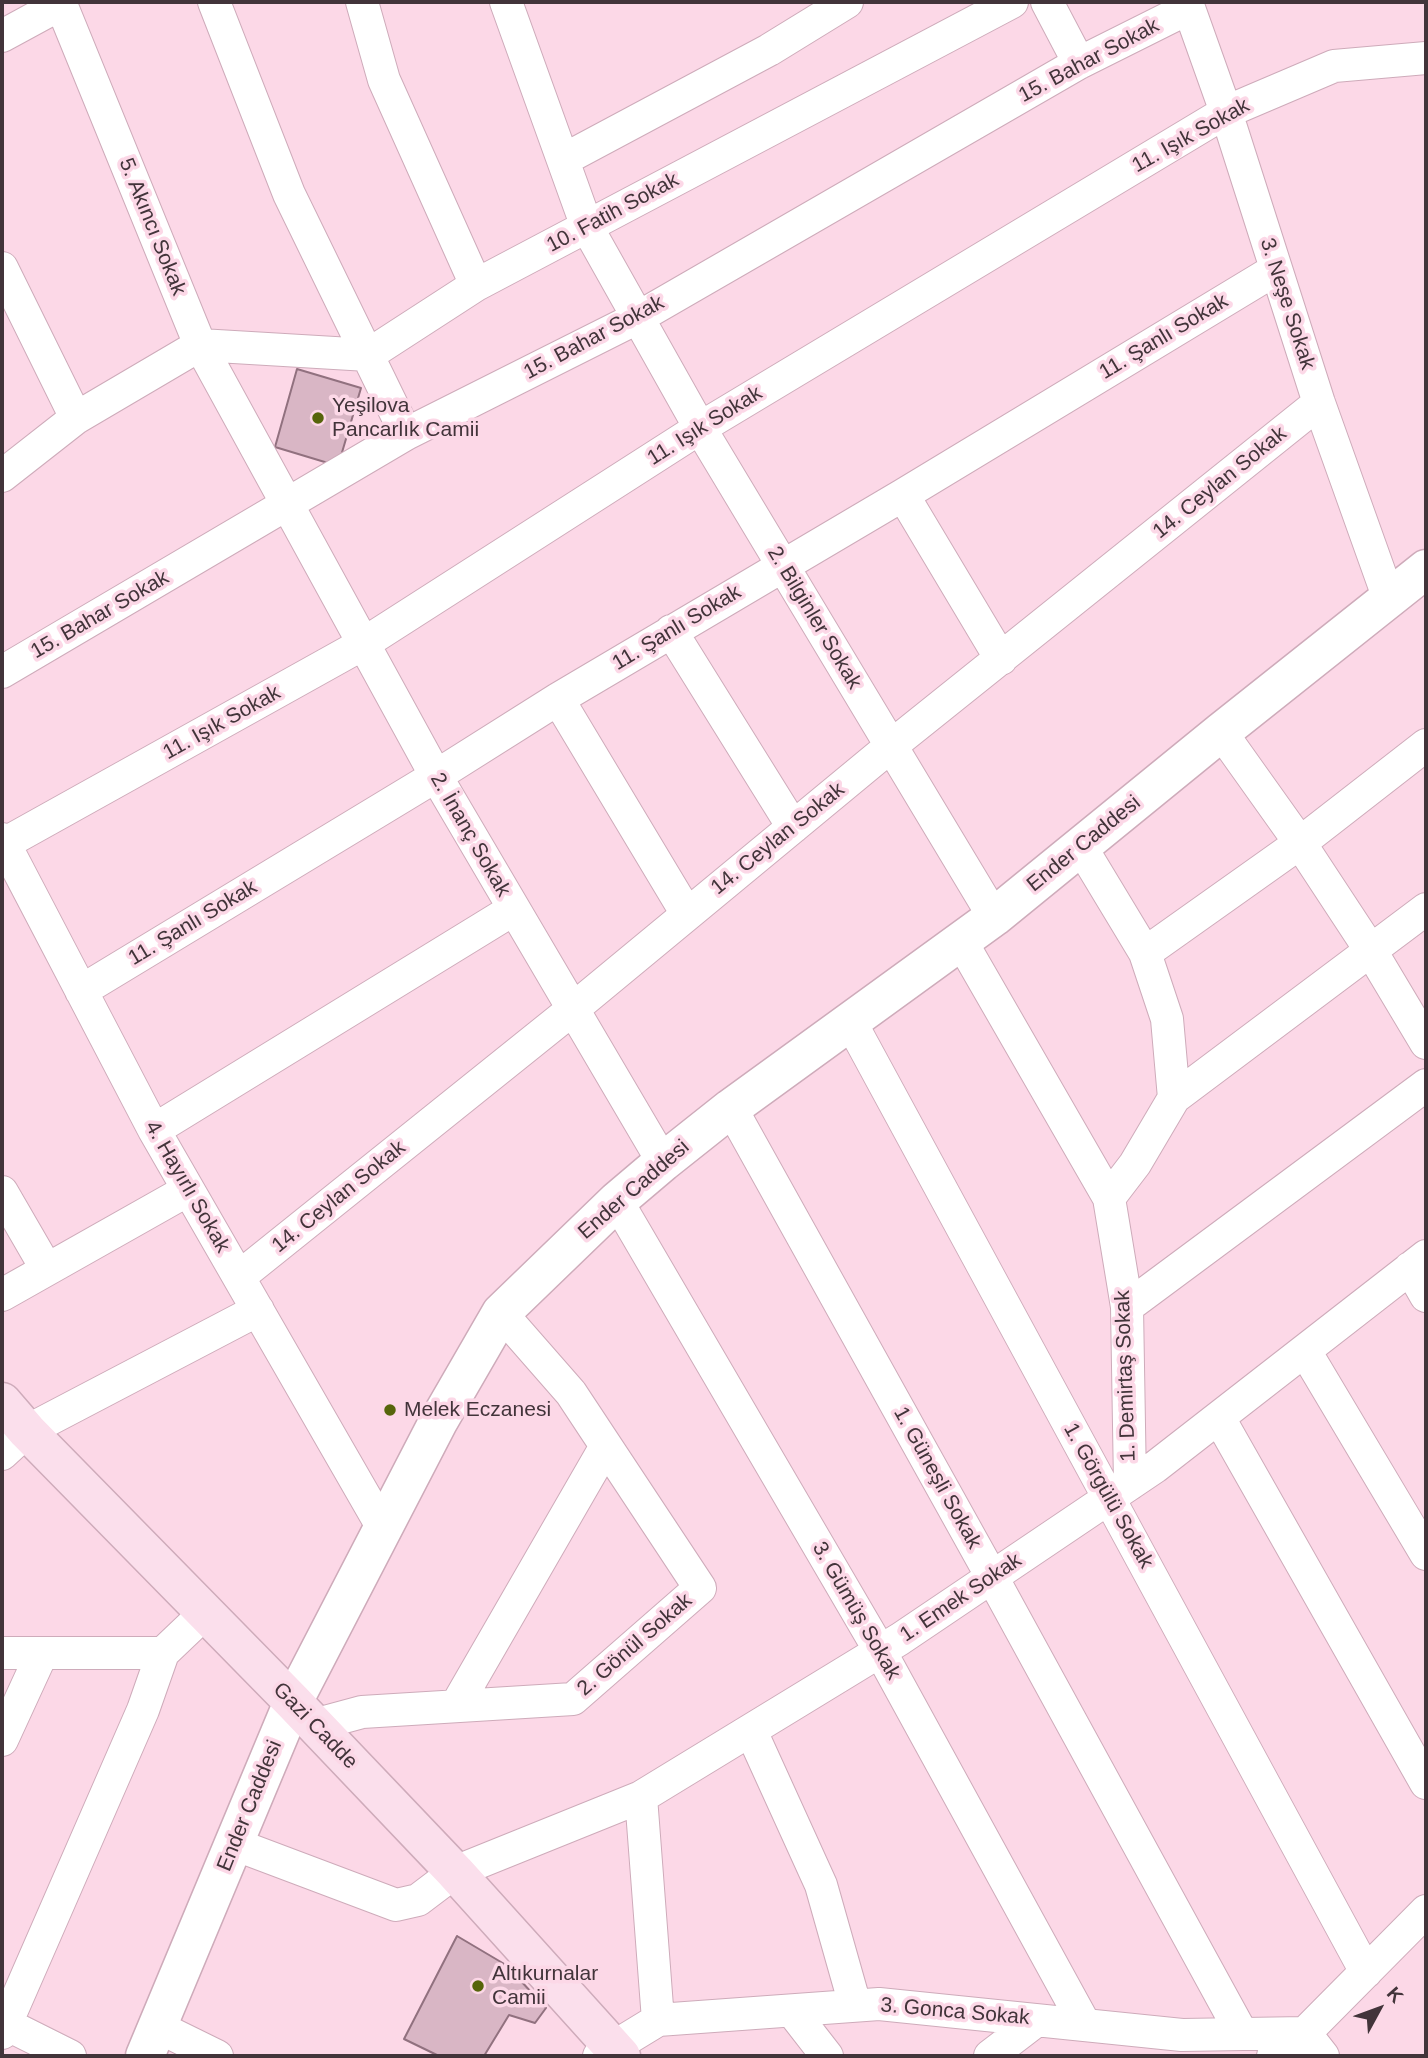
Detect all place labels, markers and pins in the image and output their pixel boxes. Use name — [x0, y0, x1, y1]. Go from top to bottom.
place label: Yeşilova Pancarlık Camii — [332, 393, 479, 443]
marker: Yeşilova Pancarlık Camii — [310, 410, 326, 426]
place label: Melek Eczanesi — [404, 1397, 551, 1423]
marker: Melek Eczanesi — [382, 1402, 398, 1418]
place label: Altıkurnalar Camii — [492, 1961, 598, 2011]
marker: Altıkurnalar Camii — [470, 1978, 486, 1994]

